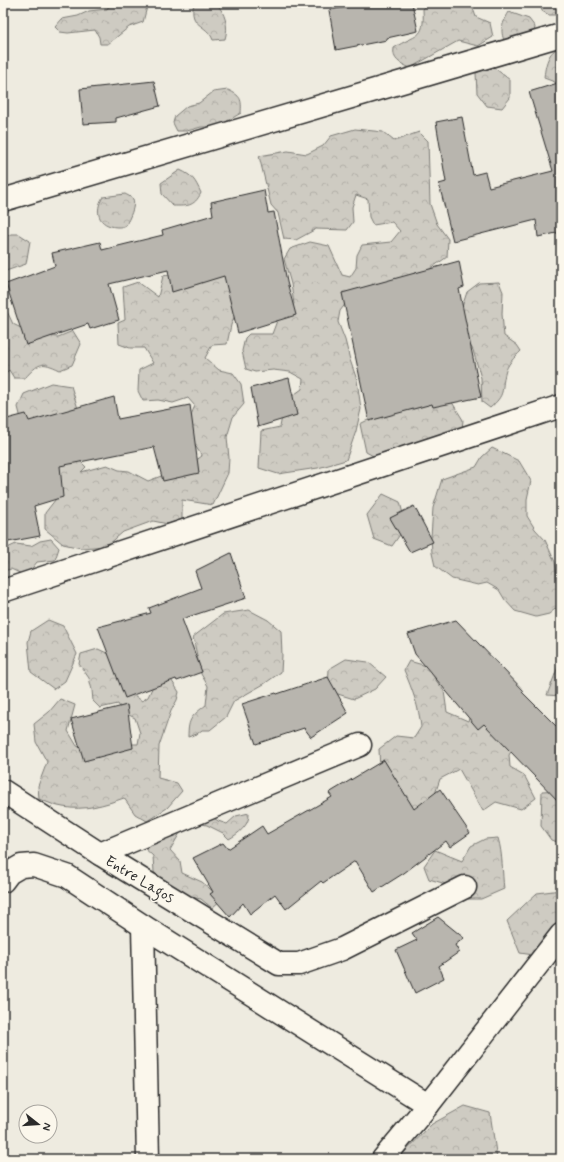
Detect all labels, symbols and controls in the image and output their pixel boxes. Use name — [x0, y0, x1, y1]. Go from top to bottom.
street label: Entre Lagos — [101, 851, 178, 909]
north arrow — [18, 1104, 58, 1144]
text: N — [39, 1121, 54, 1132]

